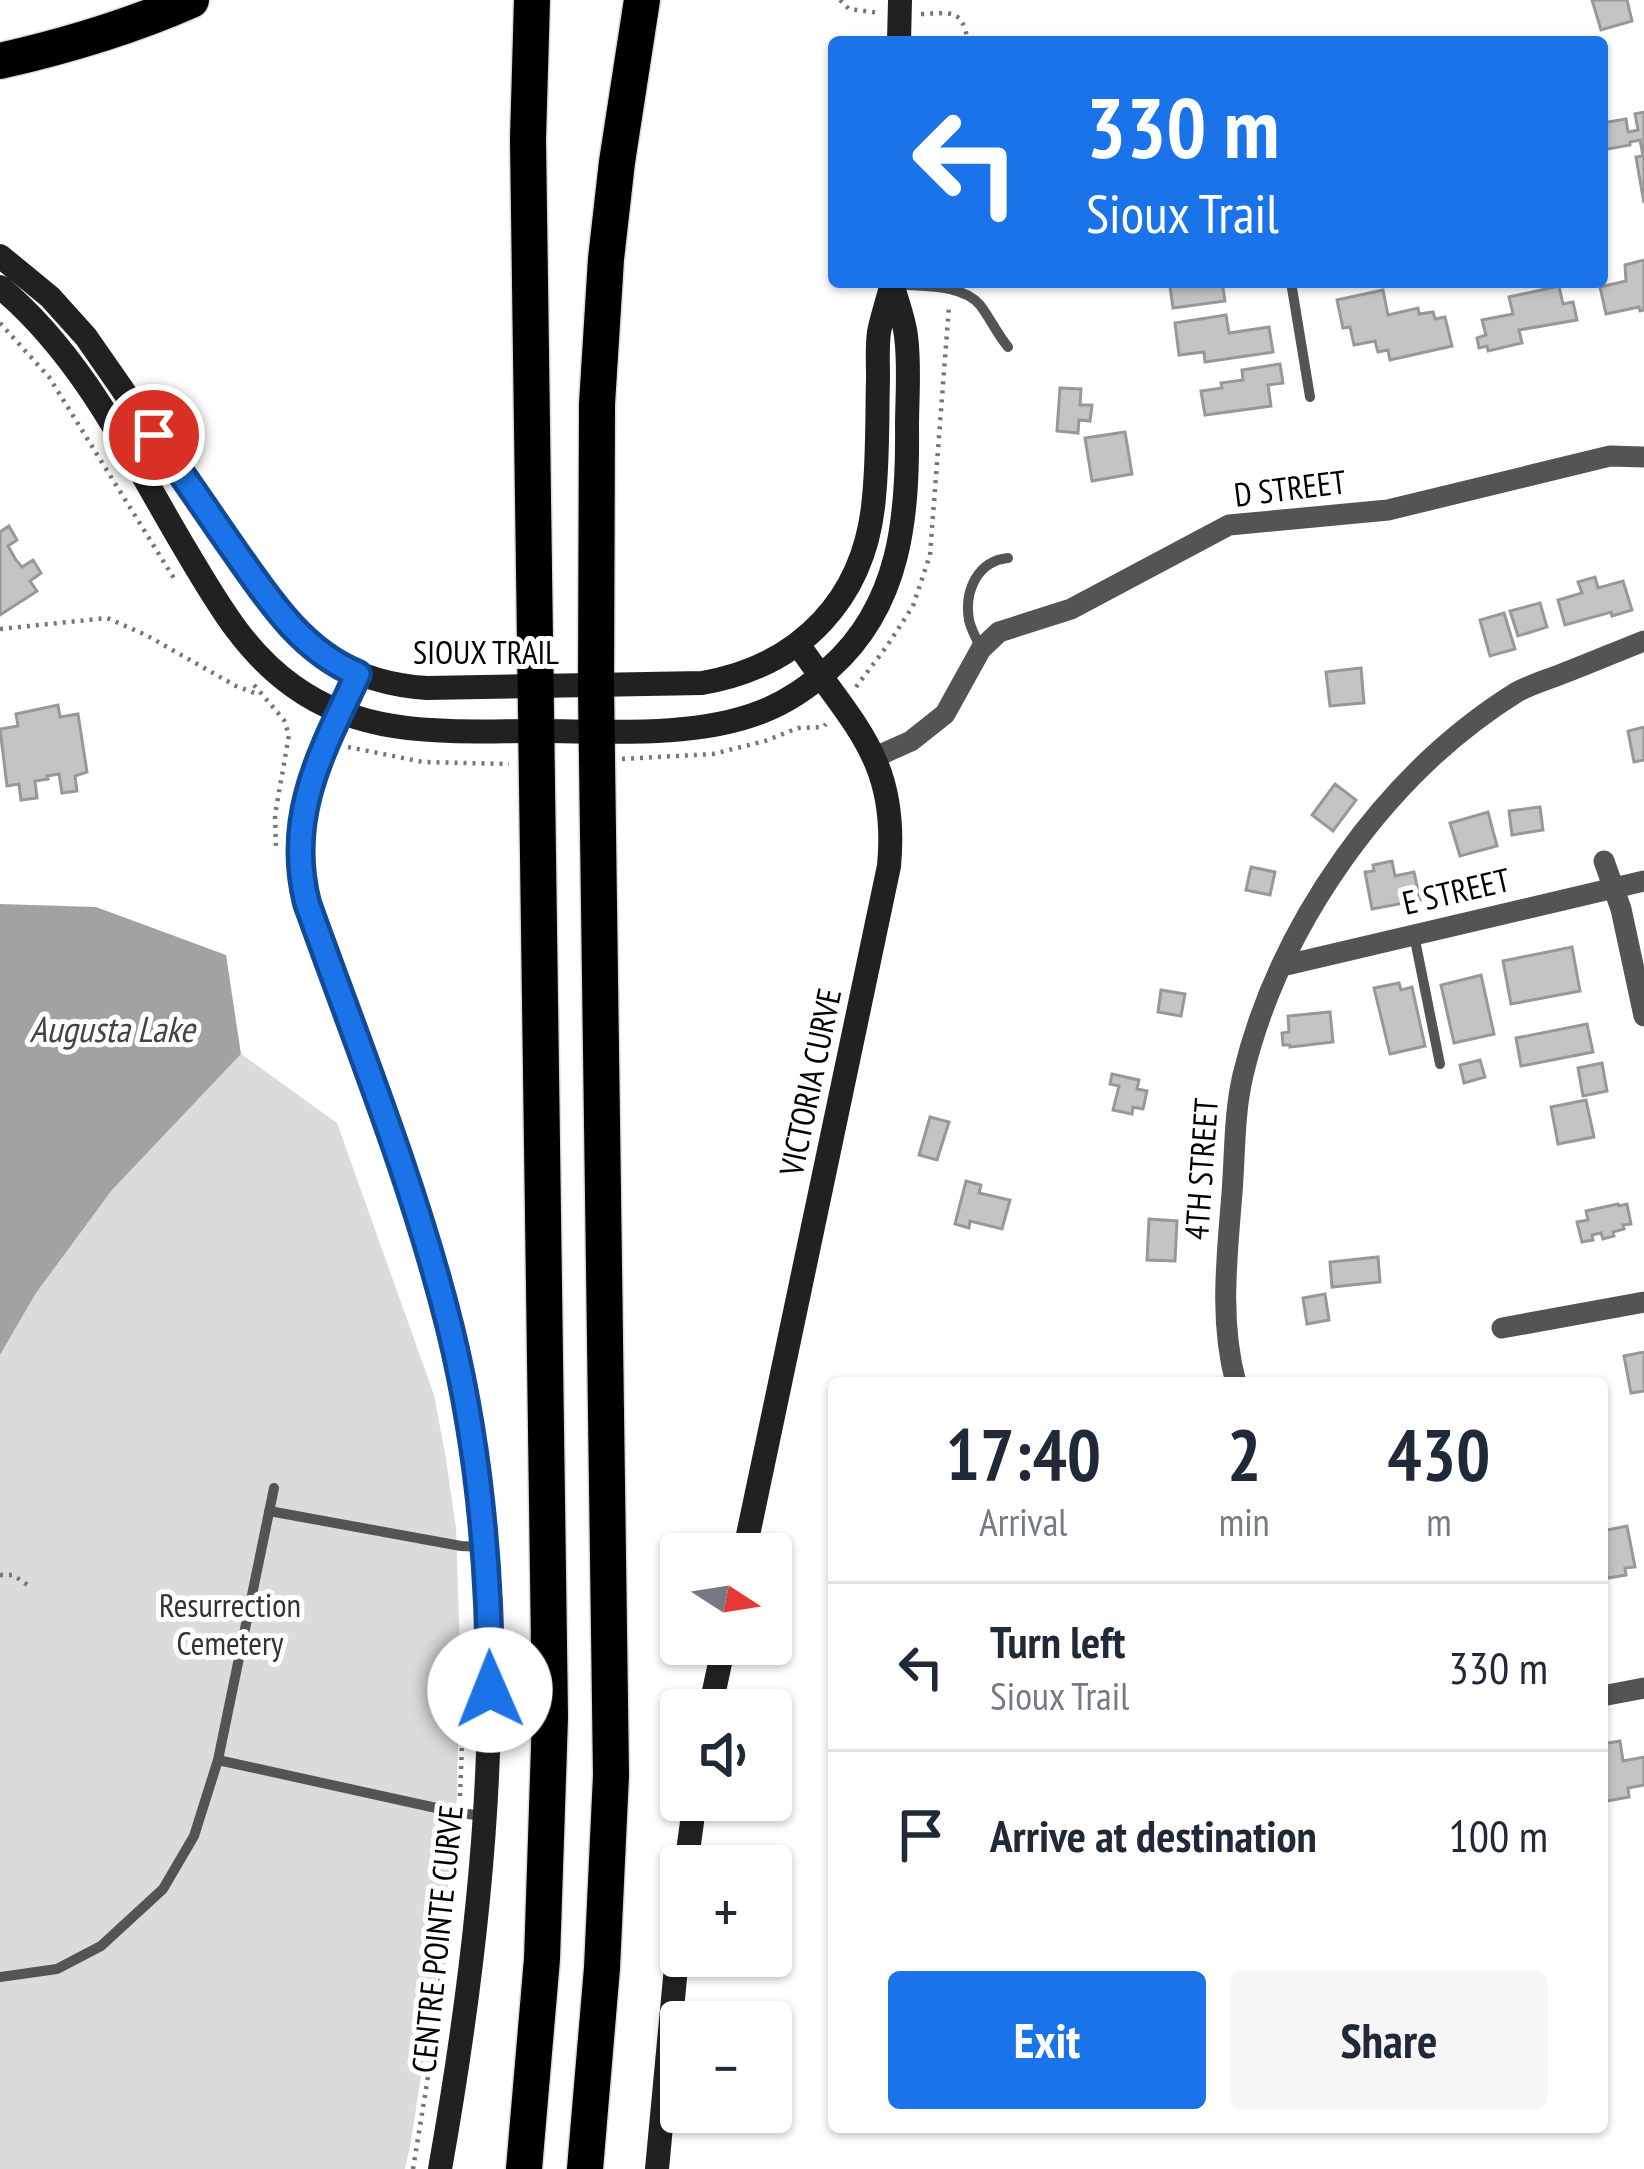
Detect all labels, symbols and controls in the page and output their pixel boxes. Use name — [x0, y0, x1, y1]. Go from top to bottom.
text: 330 m — [1086, 72, 1279, 181]
icon: left — [888, 84, 1044, 240]
text: Sioux Trail — [1086, 178, 1279, 248]
pin — [103, 384, 205, 486]
icon: arrive — [121, 402, 187, 468]
street label: D STREET — [1232, 459, 1348, 516]
street label: SIOUX TRAIL — [413, 630, 559, 673]
street label: E STREET — [1398, 857, 1514, 924]
street label: VICTORIA CURVE — [768, 984, 850, 1180]
water label: Augusta Lake — [29, 1005, 197, 1052]
street label: 4TH STREET — [1174, 1096, 1227, 1241]
text: 17:40 — [946, 1407, 1101, 1500]
text: 2 — [1227, 1407, 1261, 1500]
text: 430 — [1387, 1407, 1490, 1500]
text: Arrival — [979, 1496, 1067, 1547]
text: min — [1219, 1496, 1270, 1547]
text: m — [1426, 1496, 1452, 1547]
north arrow — [660, 1533, 792, 1665]
map controls — [660, 1533, 792, 2133]
park label: Resurrection Cemetery — [159, 1583, 301, 1664]
text: Turn left — [990, 1612, 1125, 1670]
position arrow — [427, 1627, 553, 1753]
icon: left — [888, 1634, 954, 1700]
text: 330 m — [1448, 1638, 1548, 1696]
text: Sioux Trail — [990, 1670, 1129, 1721]
button: sound — [660, 1689, 792, 1821]
icon: arrive — [888, 1802, 954, 1868]
street label: CENTRE POINTE CURVE — [401, 1803, 472, 2075]
text: Arrive at destination — [990, 1806, 1317, 1864]
text: 100 m — [1448, 1806, 1548, 1864]
button: + — [660, 1845, 792, 1977]
button: Exit — [888, 1971, 1206, 2109]
button: Share — [1230, 1971, 1548, 2109]
button: − — [660, 2001, 792, 2133]

